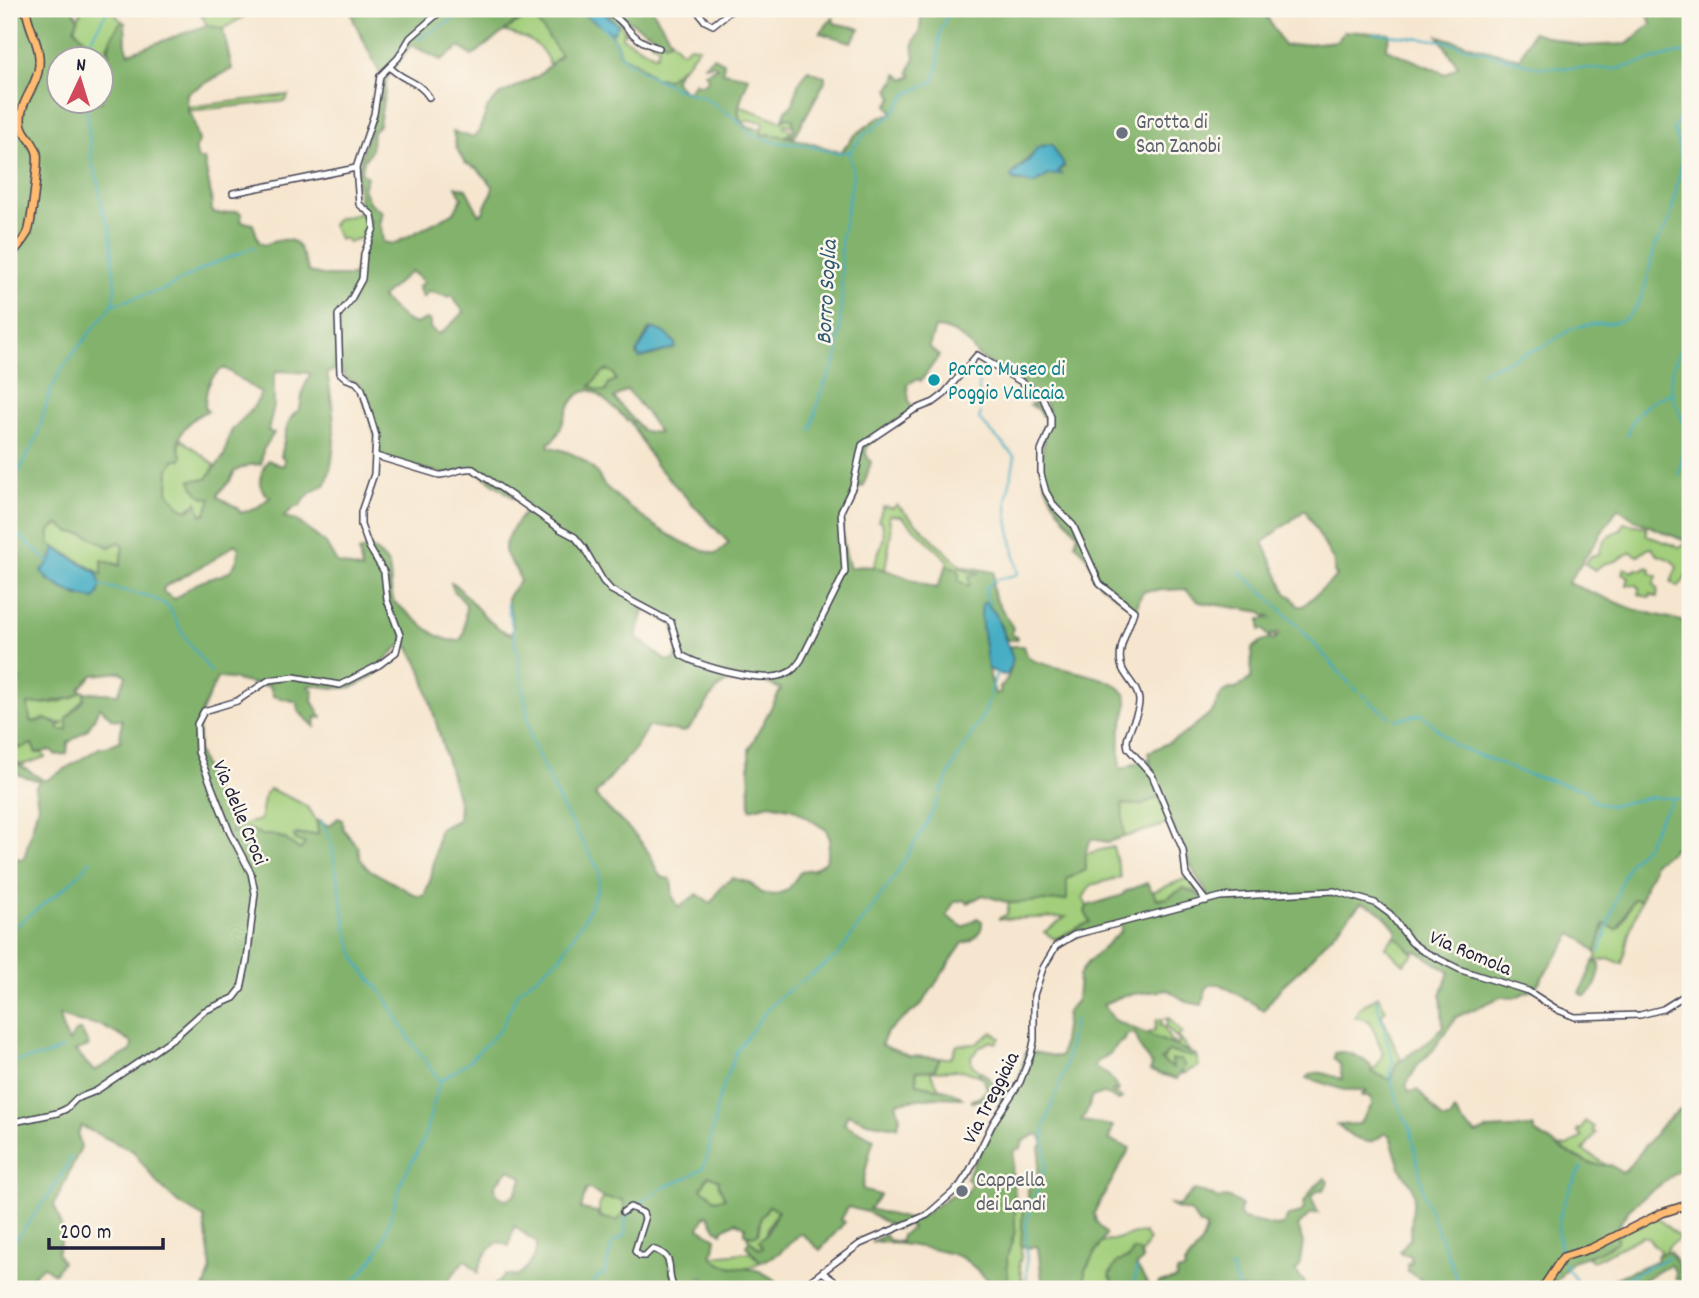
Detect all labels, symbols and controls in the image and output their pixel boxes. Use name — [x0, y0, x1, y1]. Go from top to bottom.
north arrow — [46, 46, 116, 116]
text: N — [75, 53, 87, 80]
place label: Grotta di San Zanobi — [1136, 109, 1221, 163]
marker: Grotta di San Zanobi — [1114, 125, 1130, 141]
water label: Borro Soglia — [809, 238, 848, 345]
place label: Parco Museo di Poggio Valicaia — [948, 356, 1065, 410]
marker: Parco Museo di Poggio Valicaia — [926, 372, 942, 388]
street label: Via delle Croci — [203, 756, 274, 871]
street label: Via Romola — [1424, 924, 1517, 986]
street label: Via Treggiaia — [957, 1046, 1029, 1150]
place label: Cappella dei Landi — [976, 1167, 1046, 1221]
marker: Cappella dei Landi — [954, 1183, 970, 1199]
scale bar — [49, 1207, 163, 1251]
text: 200 m — [60, 1219, 111, 1249]

